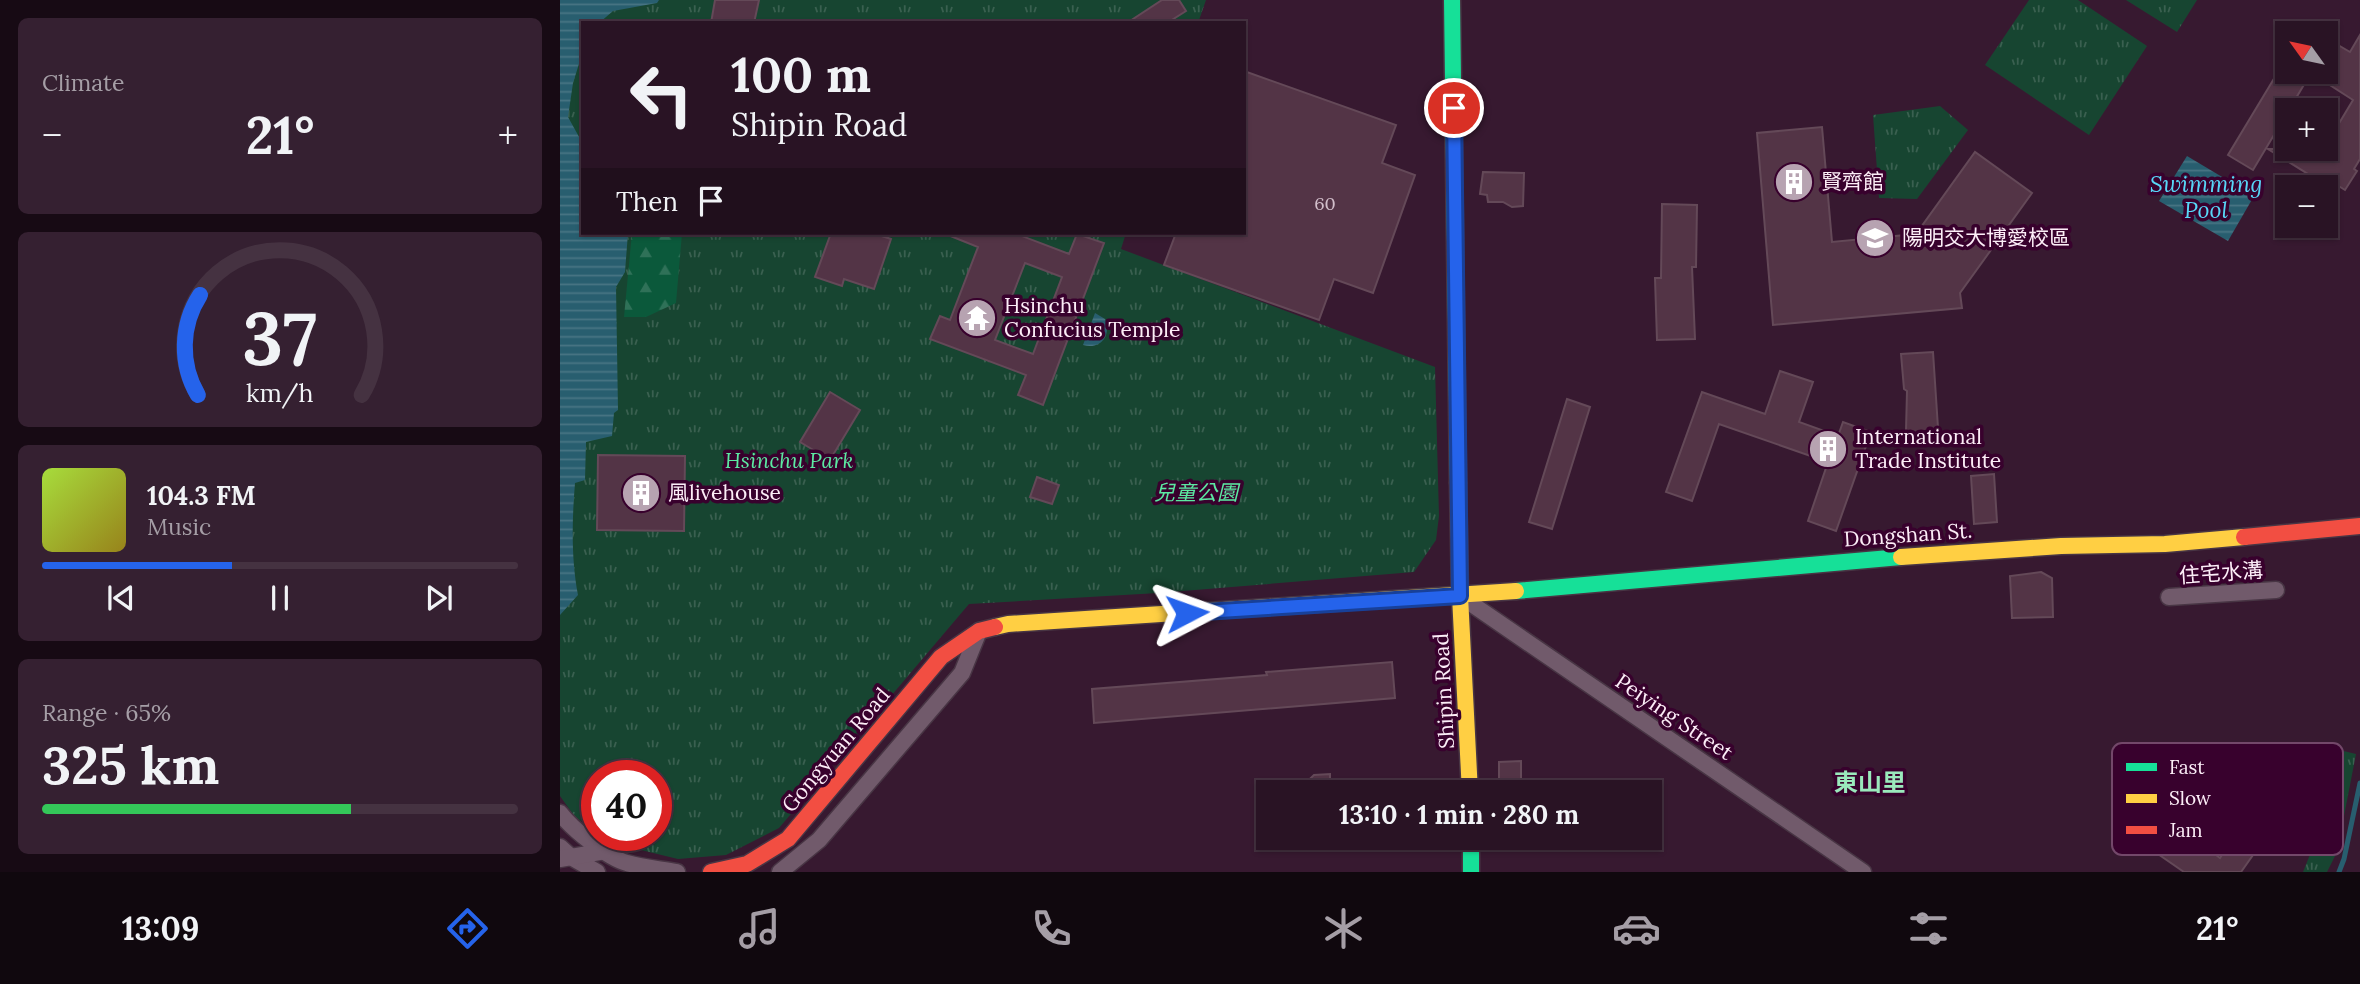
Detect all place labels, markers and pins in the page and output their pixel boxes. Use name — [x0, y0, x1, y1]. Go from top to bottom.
pin — [1424, 78, 1484, 138]
building icon: 賢齊館 — [1773, 161, 1815, 203]
place label: 賢齊館 — [1821, 168, 1884, 195]
school or university icon: 陽明交大博愛校區 — [1854, 217, 1896, 259]
place label: 陽明交大博愛校區 — [1902, 224, 2070, 251]
place label: Hsinchu Confucius Temple — [1004, 292, 1180, 343]
temple icon: Hsinchu Confucius Temple — [956, 297, 998, 339]
place label: International Trade Institute — [1855, 423, 2001, 474]
building icon: International Trade Institute — [1807, 428, 1849, 470]
building icon: 風livehouse — [620, 472, 662, 514]
place label: 風livehouse — [668, 479, 781, 506]

